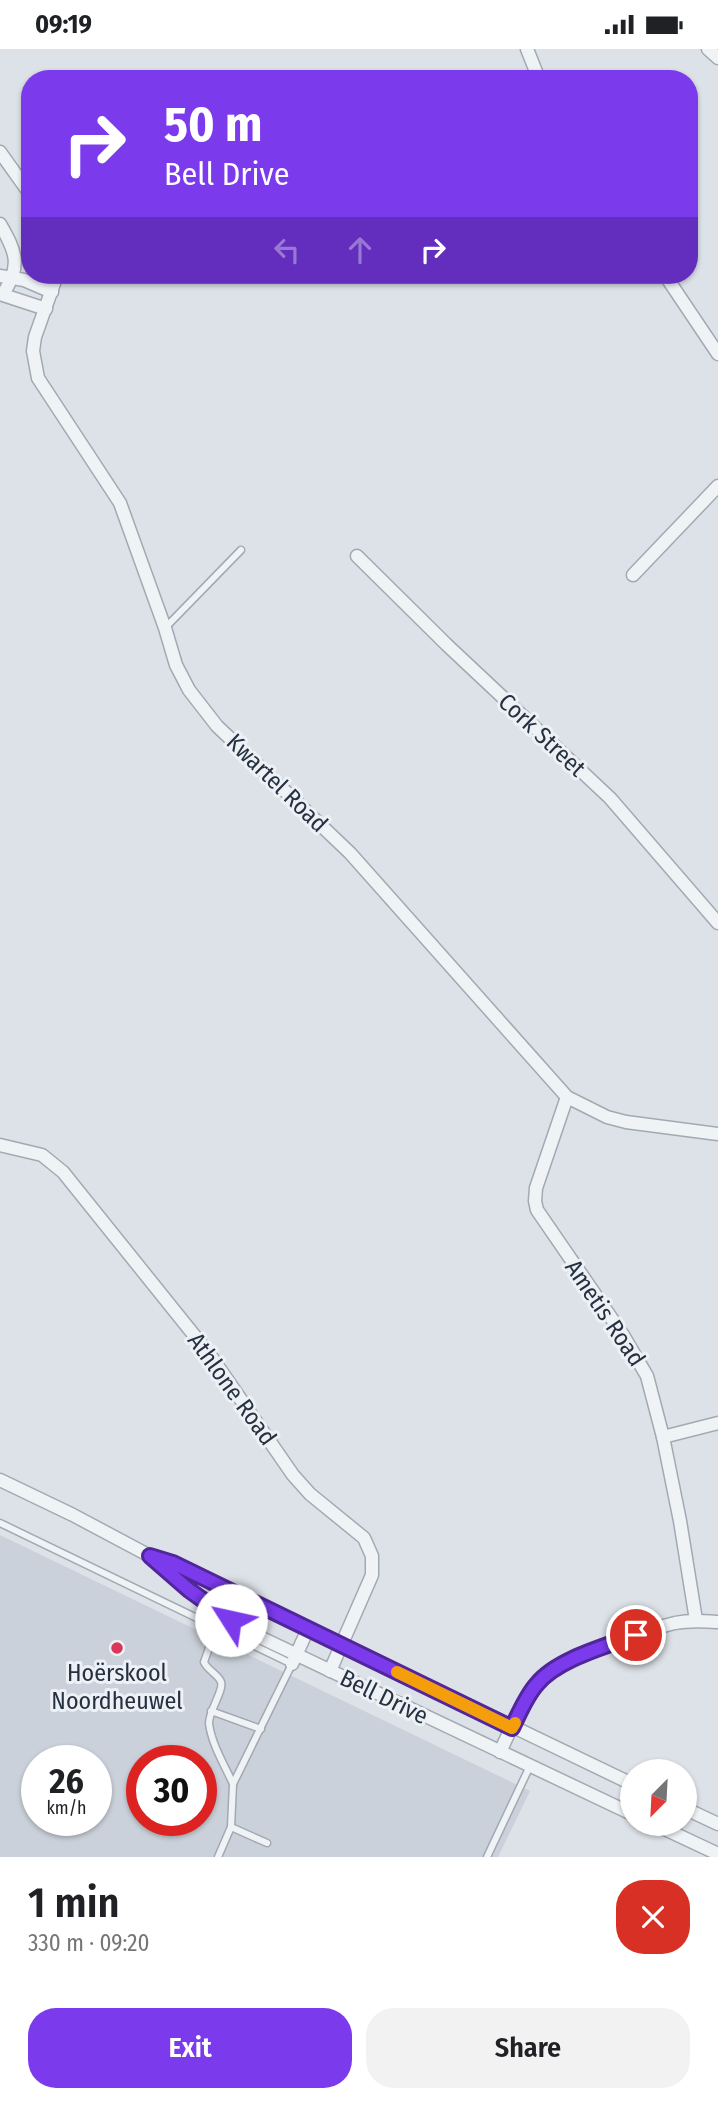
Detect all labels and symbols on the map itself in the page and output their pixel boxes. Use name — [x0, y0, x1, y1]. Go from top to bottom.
street label: Cork Street — [493, 688, 591, 782]
street label: Kwartel Road — [221, 728, 333, 838]
street label: Ametis Road — [559, 1254, 651, 1372]
street label: Athlone Road — [182, 1327, 282, 1451]
position arrow — [194, 1583, 268, 1657]
pin — [606, 1605, 666, 1665]
marker: Hoërskool Noordheuwel — [109, 1640, 125, 1656]
place label: Hoërskool Noordheuwel — [51, 1659, 183, 1715]
street label: Bell Drive — [336, 1664, 432, 1730]
speed limit sign: 30 — [126, 1745, 217, 1836]
north arrow — [620, 1759, 696, 1836]

